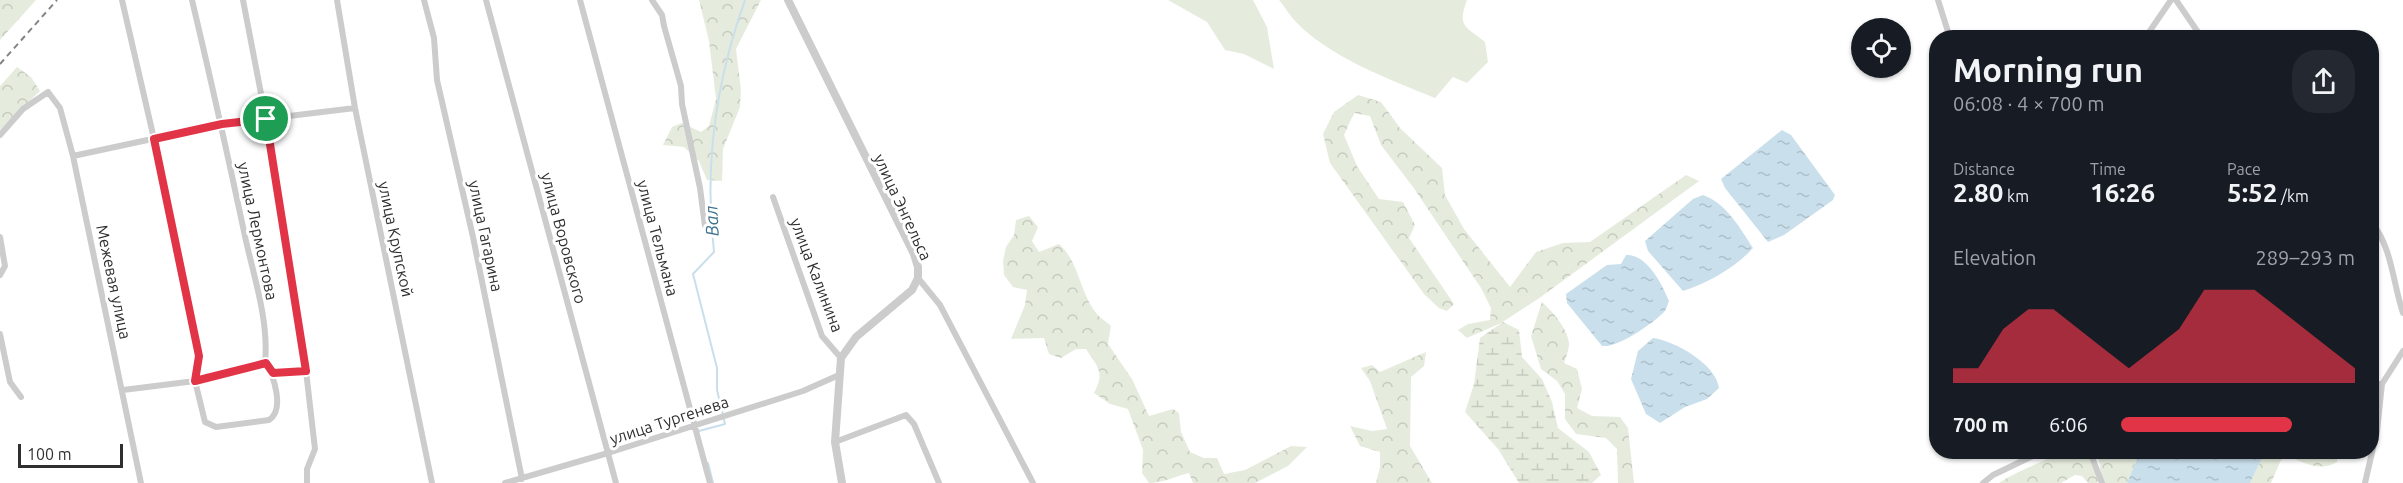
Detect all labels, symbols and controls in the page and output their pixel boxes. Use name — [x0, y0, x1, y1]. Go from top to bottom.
map controls — [1851, 18, 1911, 78]
button: locate — [1851, 18, 1911, 78]
button: share — [2292, 50, 2355, 113]
text: Morning run — [1953, 51, 2143, 88]
text: 06:08 · 4 × 700 m — [1953, 92, 2105, 115]
pin — [240, 93, 291, 144]
icon: arrive — [249, 102, 282, 135]
street label: улица Энгельса — [870, 151, 936, 263]
street label: улица Лермонтова — [235, 160, 281, 302]
text: Distance — [1953, 160, 2015, 178]
text: Time — [2090, 160, 2126, 178]
text: Pace — [2227, 160, 2261, 178]
street label: улица Воровского — [538, 170, 590, 306]
street label: улица Тельмана — [634, 178, 682, 298]
text: 2.80 — [1953, 178, 2003, 207]
text: 16:26 — [2090, 178, 2155, 207]
text: 5:52 — [2227, 178, 2277, 207]
street label: улица Гагарина — [465, 179, 507, 293]
street label: улица Крупской — [375, 180, 417, 298]
text: km — [2003, 187, 2029, 205]
text: /km — [2277, 187, 2309, 205]
water label: Вал — [700, 205, 722, 237]
street label: улица Калинина — [787, 215, 847, 335]
street label: Межевая улица — [93, 223, 135, 341]
text: Elevation — [1953, 246, 2036, 269]
text: 289–293 m — [2256, 246, 2355, 269]
street label: улица Тургенева — [607, 392, 731, 448]
text: 700 m — [1953, 413, 2009, 436]
text: 6:06 — [2049, 413, 2088, 436]
scale bar — [18, 441, 123, 468]
text: 100 m — [27, 445, 72, 463]

